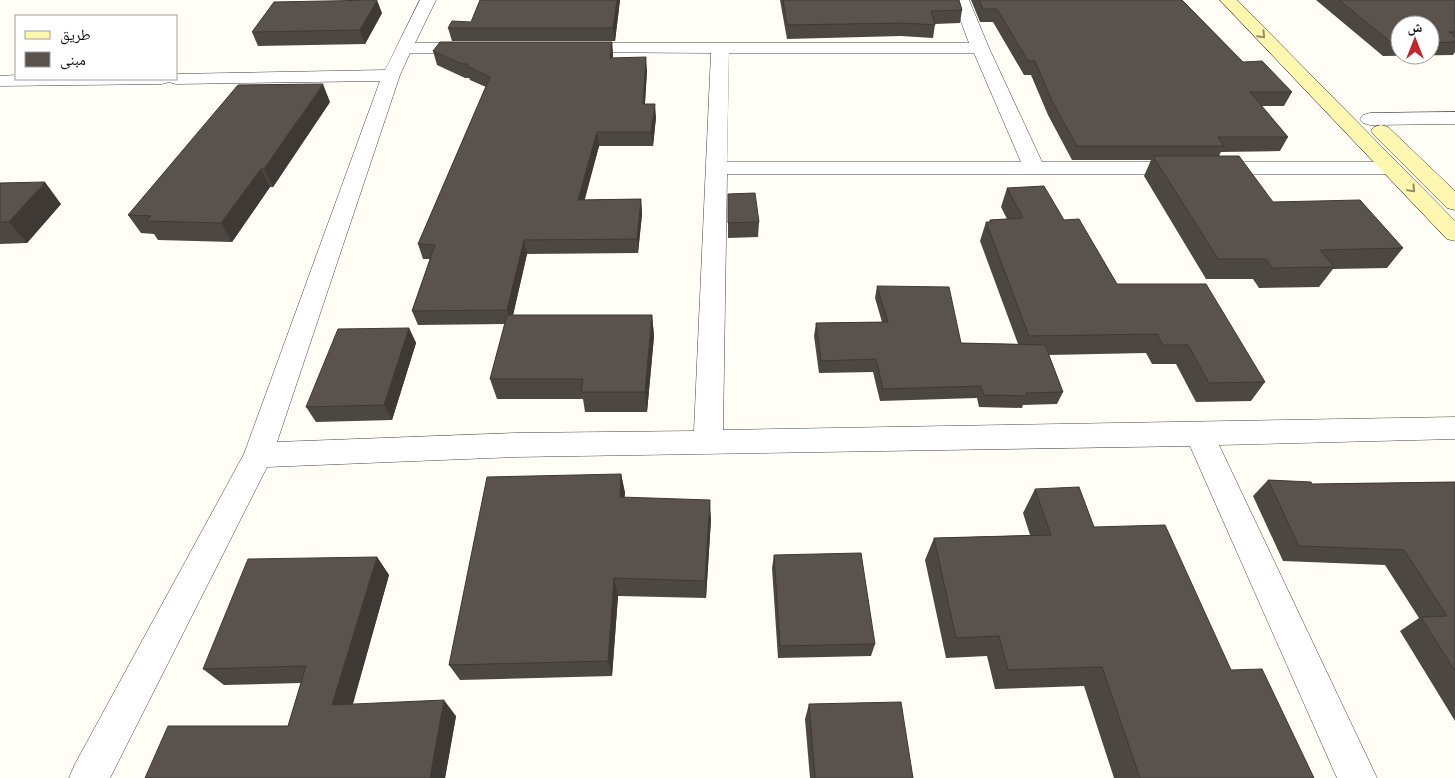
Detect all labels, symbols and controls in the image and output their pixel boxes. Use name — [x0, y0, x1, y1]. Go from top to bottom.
legend — [15, 15, 178, 80]
north arrow — [1390, 15, 1440, 65]
text: ش — [1408, 18, 1423, 36]
text: طريق — [60, 25, 91, 45]
one-way arrow — [1256, 29, 1265, 38]
text: مبنى — [60, 50, 86, 70]
one-way arrow — [1406, 183, 1415, 192]

